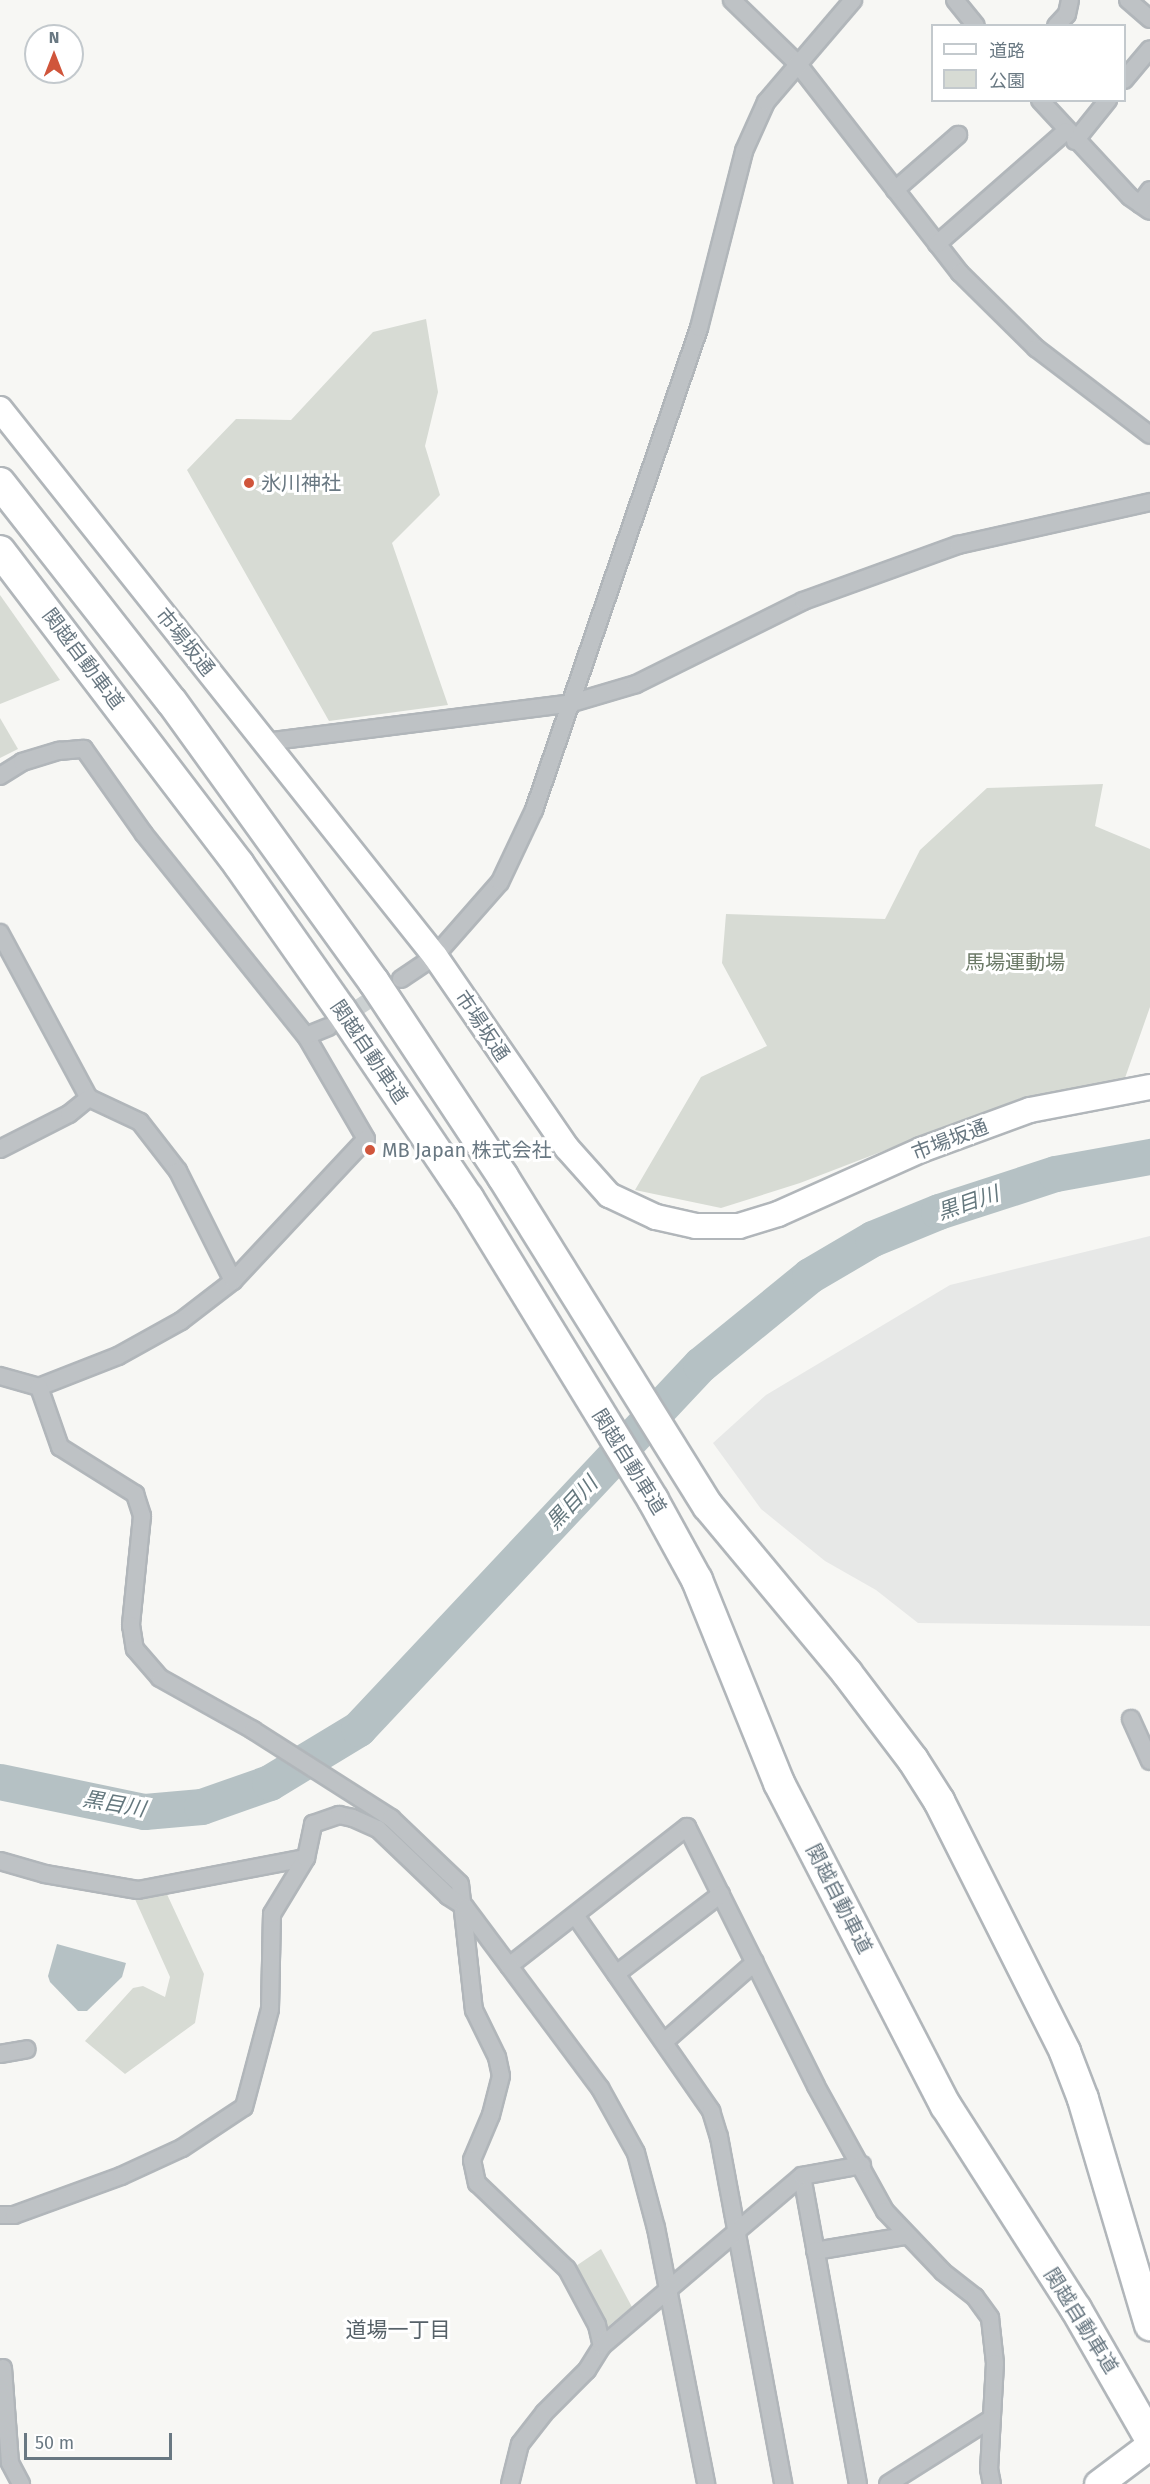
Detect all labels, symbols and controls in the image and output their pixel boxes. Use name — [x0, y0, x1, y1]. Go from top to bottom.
north arrow — [24, 24, 84, 84]
legend — [931, 24, 1126, 102]
text: N — [49, 28, 59, 47]
text: 道路 — [989, 40, 1025, 62]
text: 公園 — [989, 70, 1025, 92]
place label: 氷川神社 — [261, 471, 341, 495]
marker: 氷川神社 — [242, 476, 256, 490]
street label: 市場坂通 — [151, 603, 219, 681]
street label: 関越自動車道 — [37, 604, 129, 714]
park label: 馬場運動場 — [965, 950, 1065, 974]
street label: 市場坂通 — [450, 986, 514, 1066]
street label: 関越自動車道 — [326, 996, 412, 1108]
street label: 市場坂通 — [908, 1114, 992, 1166]
place label: MB Japan 株式会社 — [382, 1138, 552, 1162]
marker: MB Japan 株式会社 — [363, 1143, 377, 1157]
water label: 黒目川 — [934, 1181, 1002, 1225]
street label: 関越自動車道 — [587, 1405, 671, 1519]
water label: 黒目川 — [541, 1471, 603, 1535]
water label: 黒目川 — [81, 1786, 147, 1822]
street label: 関越自動車道 — [801, 1840, 877, 1958]
street label: 関越自動車道 — [1039, 2264, 1123, 2378]
district label: 道場一丁目 — [346, 2317, 450, 2343]
scale bar — [27, 2421, 176, 2459]
text: 50 m — [35, 2432, 74, 2454]

